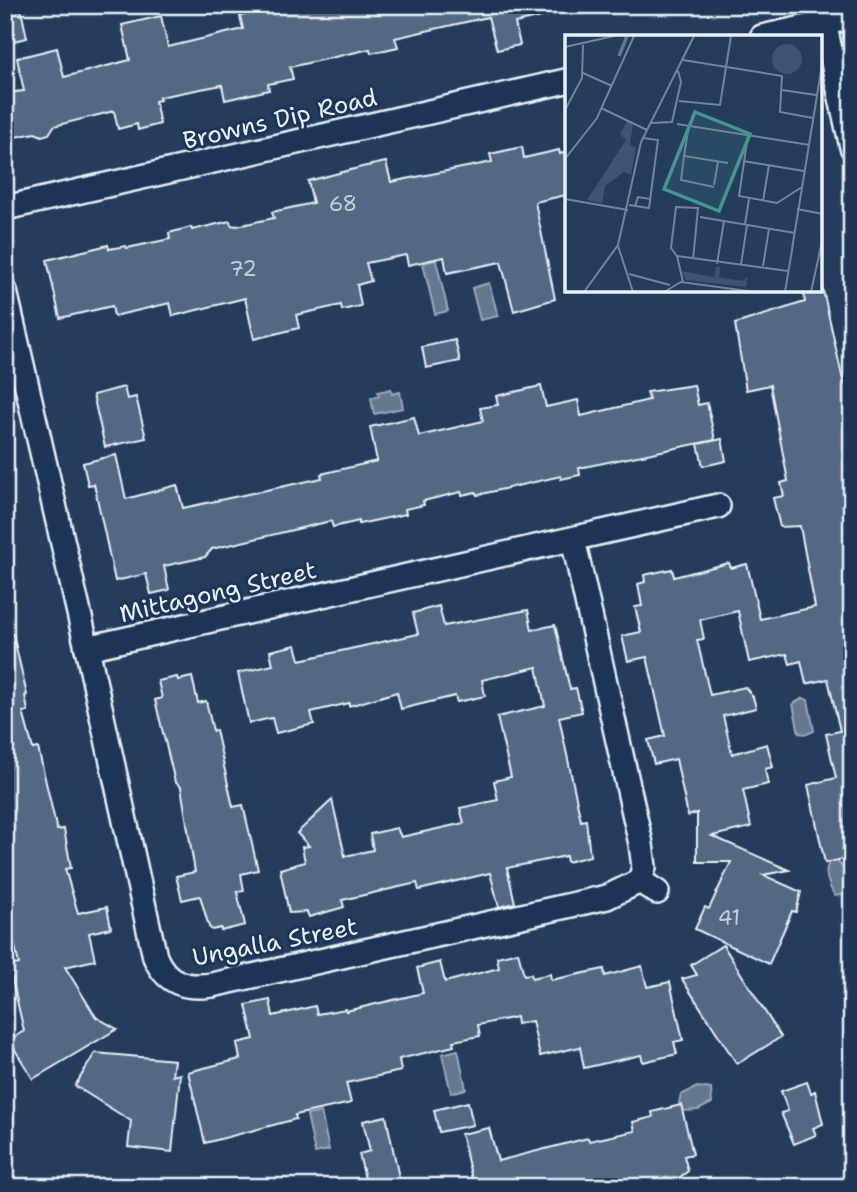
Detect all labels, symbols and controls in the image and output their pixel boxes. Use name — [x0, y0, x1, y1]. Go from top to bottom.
inset map — [565, 35, 822, 292]
street label: Browns Dip Road — [180, 81, 380, 157]
house number: 68 — [329, 190, 357, 218]
house number: 72 — [229, 255, 257, 283]
street label: Mittagong Street — [116, 554, 320, 630]
house number: 41 — [718, 904, 740, 932]
street label: Ungalla Street — [190, 910, 360, 974]

